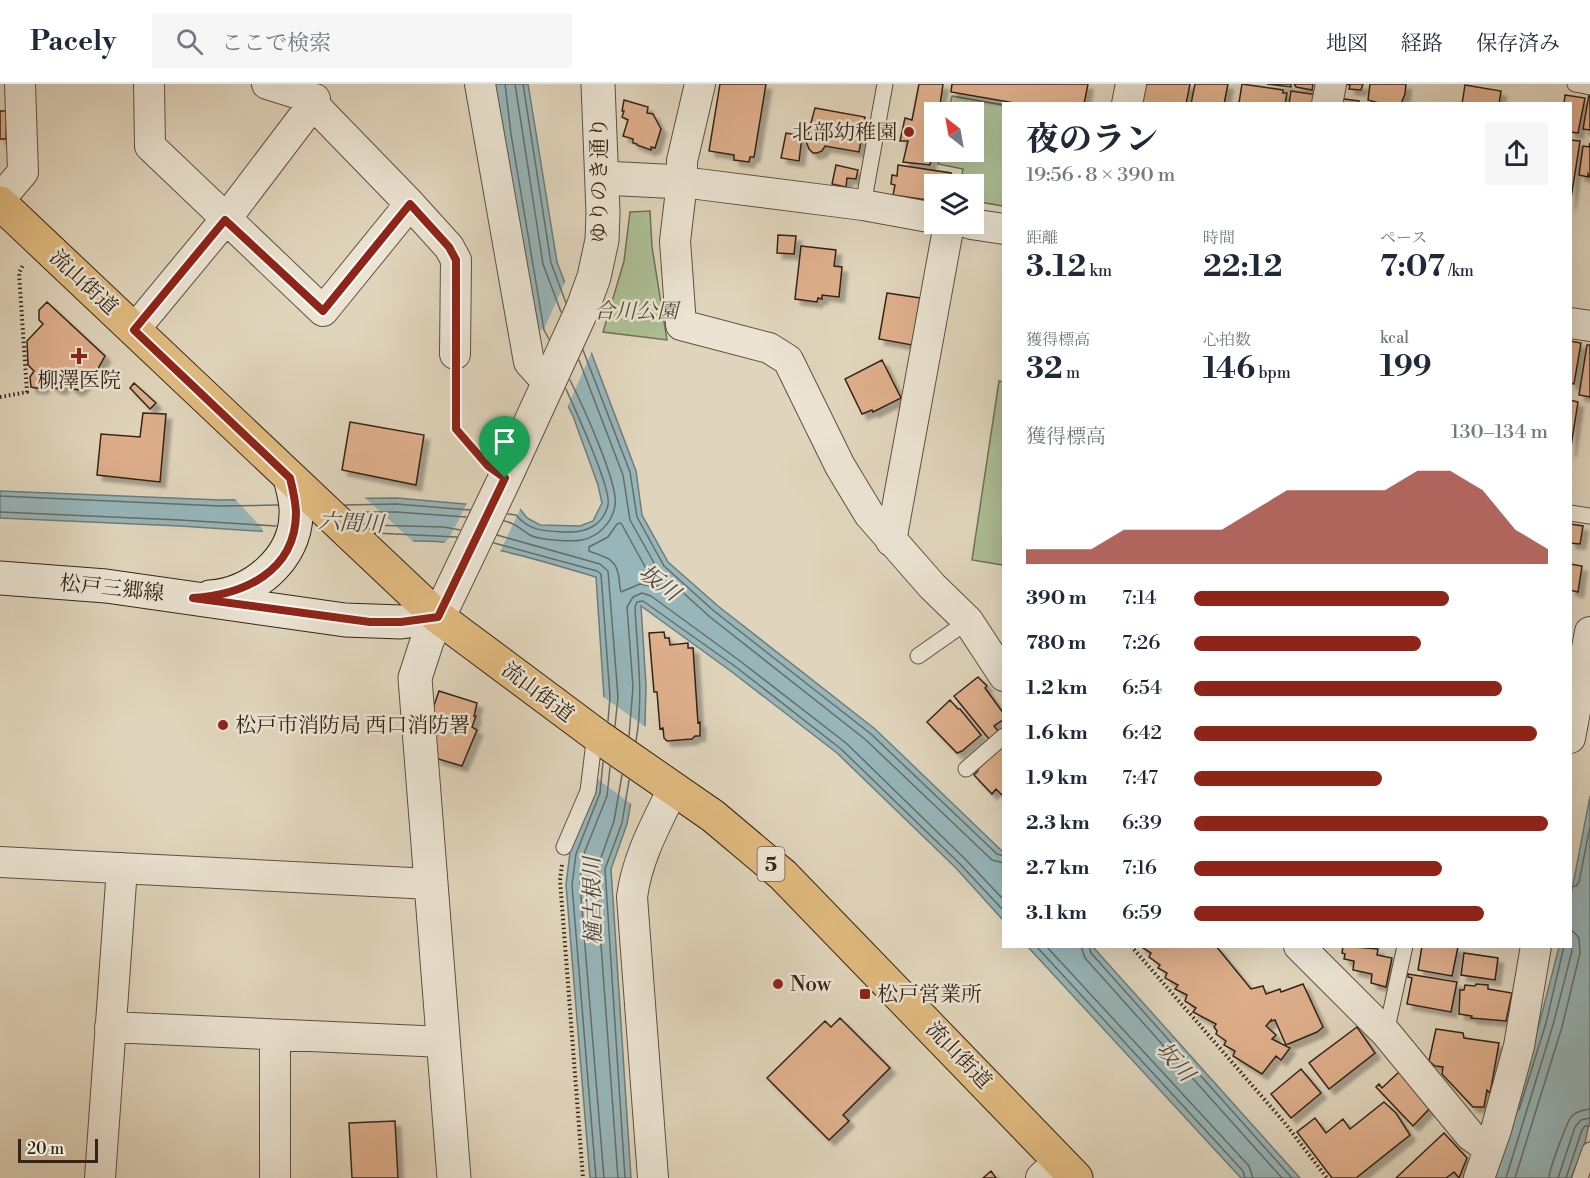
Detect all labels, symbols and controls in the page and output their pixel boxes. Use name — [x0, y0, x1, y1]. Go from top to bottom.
search box — [152, 14, 572, 68]
text: Pacely — [30, 24, 116, 59]
icon: search — [173, 25, 206, 58]
text: ここで検索 — [221, 30, 331, 57]
text: 地図 — [1326, 31, 1368, 57]
text: 経路 — [1401, 31, 1443, 57]
text: 保存済み — [1476, 31, 1560, 57]
north arrow — [924, 102, 984, 162]
map controls — [924, 102, 984, 234]
street label: ゆりのき通り — [587, 117, 613, 243]
place label: 北部幼稚園 — [792, 120, 897, 146]
text: 夜のラン — [1026, 120, 1158, 161]
button: share — [1485, 122, 1548, 185]
marker: 北部幼稚園 — [902, 125, 916, 139]
text: 19:56 · 8 × 390 m — [1026, 163, 1175, 188]
button: layers — [924, 174, 984, 234]
text: 距離 — [1026, 228, 1058, 248]
text: 時間 — [1203, 228, 1235, 248]
text: ペース — [1380, 228, 1427, 248]
street label: 流山街道 — [44, 245, 123, 321]
text: 3.12 — [1026, 248, 1086, 286]
text: 22:12 — [1203, 248, 1282, 286]
text: 7:07 — [1380, 248, 1445, 286]
text: km — [1086, 261, 1112, 281]
text: /km — [1445, 261, 1474, 281]
park label: 合川公園 — [594, 299, 681, 325]
text: kcal — [1380, 328, 1409, 348]
text: 獲得標高 — [1026, 330, 1090, 350]
text: 心拍数 — [1203, 330, 1251, 350]
marker: 柳澤医院 — [70, 347, 88, 365]
text: 199 — [1380, 348, 1432, 386]
text: 32 — [1026, 350, 1063, 388]
text: 146 — [1203, 350, 1255, 388]
text: m — [1063, 363, 1080, 383]
text: bpm — [1255, 363, 1291, 383]
place label: 柳澤医院 — [37, 368, 121, 394]
pin — [479, 416, 530, 478]
text: 130–134 m — [1451, 420, 1548, 445]
icon: arrive — [488, 425, 521, 458]
text: 獲得標高 — [1026, 425, 1106, 450]
water label: 六間川 — [317, 508, 387, 539]
water label: 坂川 — [633, 559, 686, 608]
street label: 松戸三郷線 — [58, 571, 165, 607]
text: 390 m — [1026, 586, 1087, 611]
text: 7:14 — [1122, 586, 1157, 611]
text: 780 m — [1026, 631, 1086, 656]
text: 7:26 — [1122, 631, 1160, 656]
street label: 流山街道 — [496, 657, 579, 728]
text: 1.2 km — [1026, 676, 1088, 701]
text: 6:54 — [1122, 676, 1162, 701]
place label: 松戸市消防局 西口消防署 — [235, 713, 470, 739]
marker: 松戸市消防局 西口消防署 — [216, 718, 230, 732]
text: 1.6 km — [1026, 721, 1088, 746]
text: 6:42 — [1122, 721, 1162, 746]
text: 1.9 km — [1026, 766, 1088, 791]
text: 7:47 — [1122, 766, 1158, 791]
text: 2.3 km — [1026, 811, 1090, 836]
text: 6:39 — [1122, 811, 1162, 836]
road number: 5 — [758, 847, 784, 881]
water label: 樋古根川 — [579, 855, 608, 945]
text: 2.7 km — [1026, 856, 1090, 881]
text: 7:16 — [1122, 856, 1157, 881]
text: 3.1 km — [1026, 901, 1087, 926]
text: 6:59 — [1122, 901, 1162, 926]
place label: Now — [790, 972, 832, 998]
marker: Now — [771, 977, 785, 991]
place label: 松戸営業所 — [877, 982, 982, 1008]
marker: 松戸営業所 — [858, 987, 872, 1001]
street label: 流山街道 — [920, 1016, 997, 1095]
water label: 坂川 — [1150, 1037, 1201, 1089]
scale bar — [18, 1136, 98, 1164]
text: 20 m — [27, 1139, 64, 1159]

